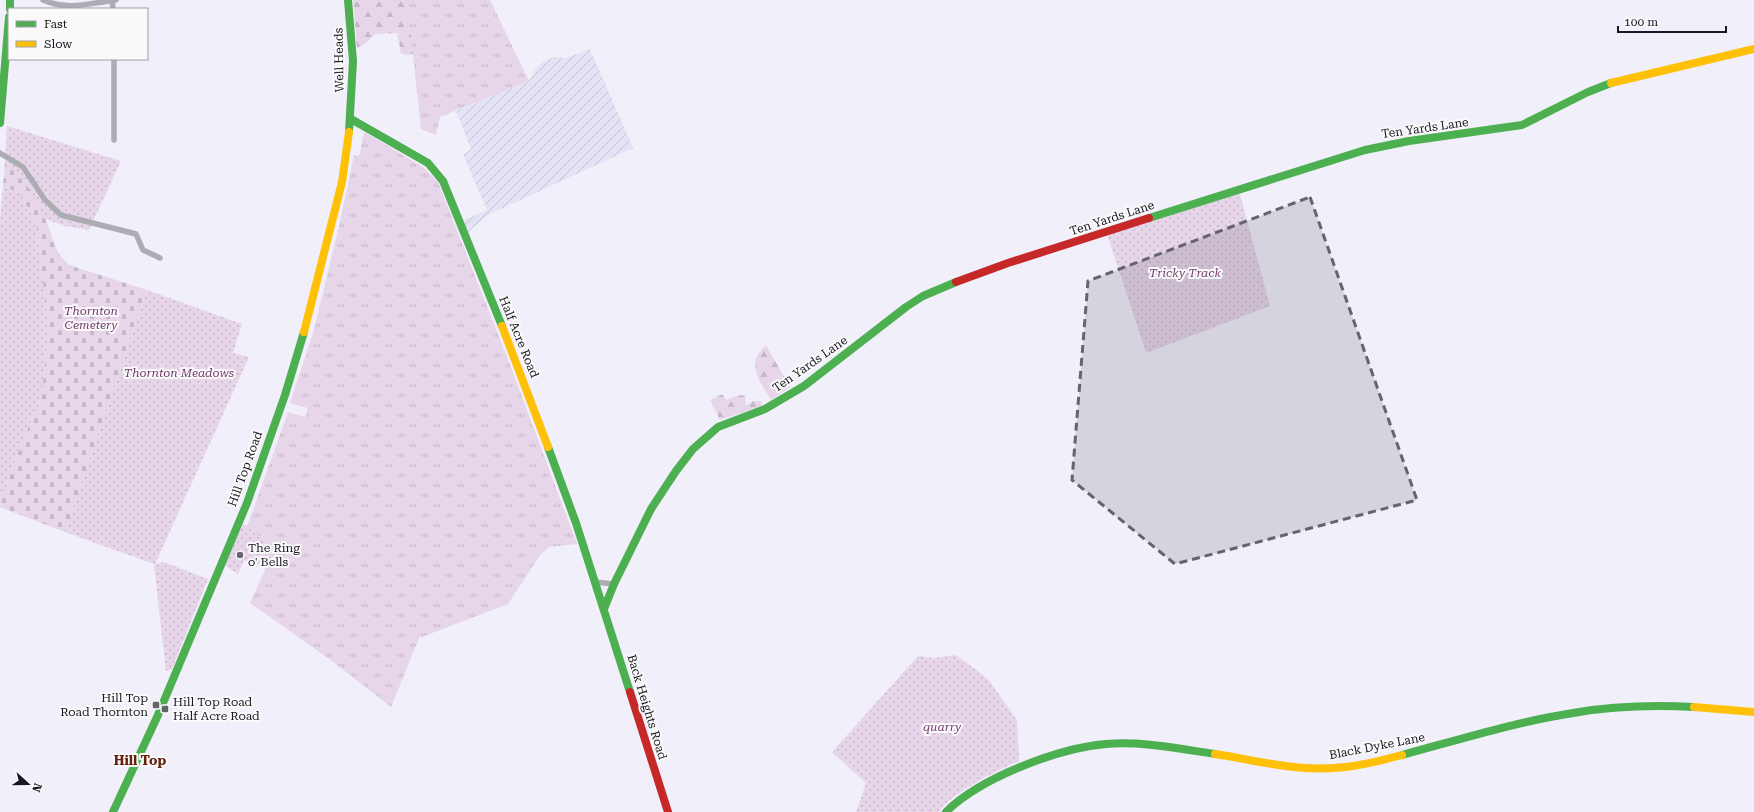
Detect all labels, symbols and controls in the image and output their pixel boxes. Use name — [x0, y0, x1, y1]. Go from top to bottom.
legend — [8, 8, 148, 60]
scale bar — [1618, 8, 1726, 34]
text: 100 m — [1624, 15, 1658, 29]
text: Fast — [44, 17, 68, 31]
street label: Well Heads — [331, 27, 347, 93]
text: Slow — [44, 37, 72, 51]
street label: Ten Yards Lane — [1380, 115, 1470, 141]
street label: Ten Yards Lane — [1068, 198, 1156, 238]
park label: Tricky Track — [1149, 266, 1221, 280]
street label: Half Acre Road — [496, 294, 542, 380]
park label: Thornton Cemetery — [64, 304, 118, 332]
street label: Ten Yards Lane — [770, 333, 850, 395]
park label: Thornton Meadows — [124, 366, 235, 380]
street label: Hill Top Road — [225, 429, 265, 509]
place label: The Ring o' Bells — [248, 541, 300, 569]
marker: The Ring o' Bells — [235, 550, 245, 560]
street label: Back Heights Road — [624, 653, 670, 762]
place label: Hill Top Road Thornton — [60, 691, 148, 719]
place label: Hill Top Road Half Acre Road — [173, 695, 260, 723]
marker: Hill Top Road Thornton — [151, 700, 161, 710]
marker: Hill Top Road Half Acre Road — [160, 704, 170, 714]
park label: quarry — [923, 720, 962, 734]
street label: Black Dyke Lane — [1328, 730, 1426, 762]
district label: Hill Top — [114, 753, 166, 768]
north arrow — [8, 764, 48, 804]
text: N — [29, 781, 44, 794]

